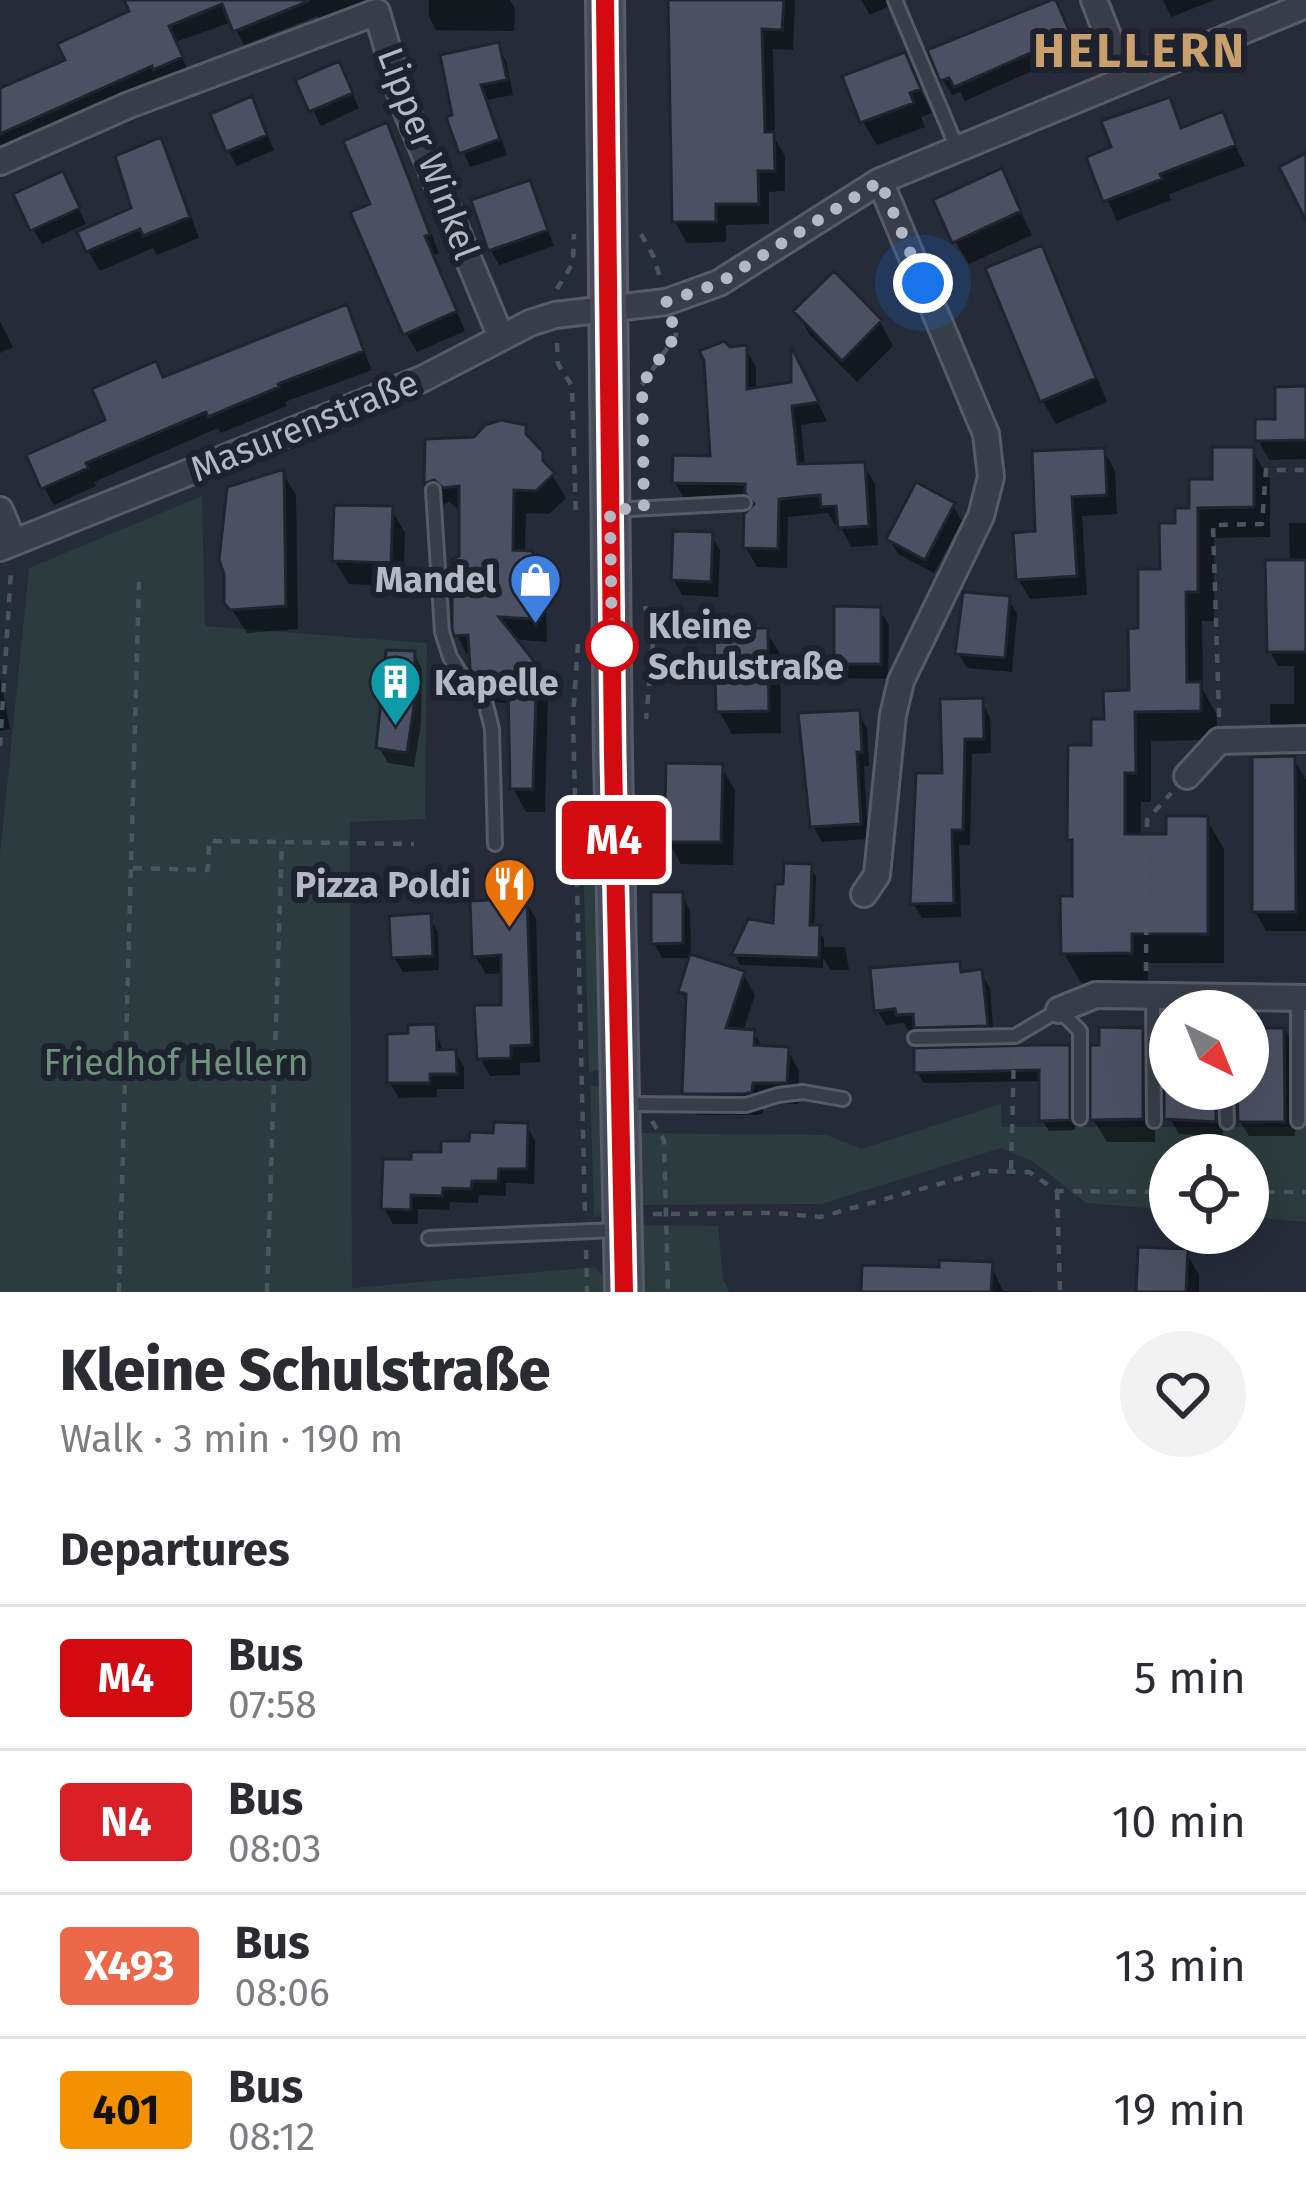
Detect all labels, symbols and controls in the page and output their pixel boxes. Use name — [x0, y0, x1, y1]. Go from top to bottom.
district label: HELLERN — [1033, 22, 1247, 80]
street label: Lipper Winkel — [368, 41, 489, 265]
your location — [893, 253, 953, 313]
street label: Masurenstraße — [184, 360, 425, 492]
shop icon: Mandel — [507, 551, 563, 625]
place label: Mandel — [375, 558, 496, 602]
place label: Kleine Schulstraße — [648, 604, 844, 689]
marker: Kleine Schulstraße — [587, 621, 637, 671]
building icon: Kapelle — [367, 654, 423, 728]
place label: Kapelle — [434, 661, 559, 705]
line badge: M4 — [560, 801, 668, 879]
text: M4 — [586, 815, 642, 865]
restaurant icon: Pizza Poldi — [482, 856, 538, 930]
place label: Pizza Poldi — [295, 863, 471, 907]
north arrow — [1149, 990, 1269, 1110]
map controls — [1149, 990, 1269, 1254]
park label: Friedhof Hellern — [44, 1041, 308, 1085]
button: locate — [1149, 1134, 1269, 1254]
button: heart — [1120, 1331, 1246, 1457]
text: Kleine Schulstraße — [60, 1337, 550, 1405]
text: Walk · 3 min · 190 m — [60, 1416, 403, 1462]
text: Departures — [60, 1523, 290, 1577]
text: Bus — [228, 1628, 303, 1682]
text: 5 min — [1134, 1651, 1246, 1705]
text: M4 — [98, 1653, 154, 1703]
text: 07:58 — [228, 1682, 317, 1728]
text: Bus — [228, 1772, 303, 1826]
text: 10 min — [1112, 1795, 1246, 1849]
text: N4 — [100, 1797, 152, 1847]
text: 08:03 — [228, 1826, 321, 1872]
text: Bus — [235, 1916, 310, 1970]
text: 13 min — [1115, 1939, 1246, 1993]
text: X493 — [84, 1941, 175, 1991]
text: 08:06 — [235, 1970, 330, 2016]
text: Bus — [228, 2060, 303, 2114]
text: 19 min — [1113, 2083, 1246, 2137]
text: 401 — [93, 2085, 159, 2135]
text: 08:12 — [228, 2114, 315, 2160]

